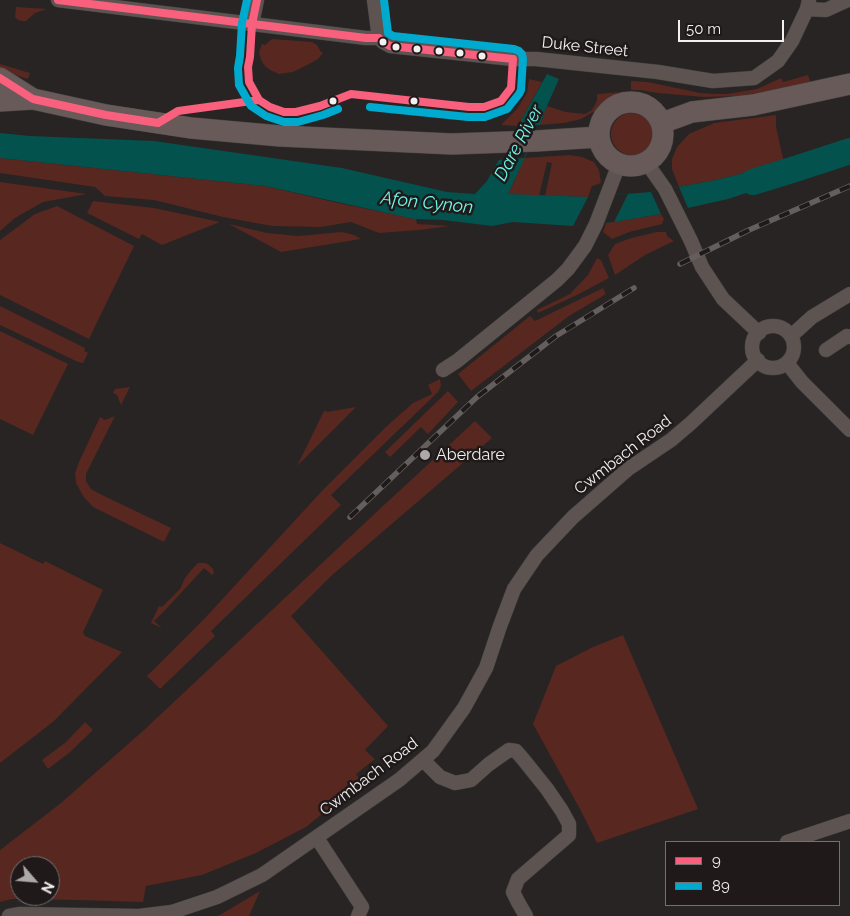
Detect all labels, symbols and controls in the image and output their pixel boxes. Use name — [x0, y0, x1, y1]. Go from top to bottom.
scale bar — [680, 10, 786, 42]
text: 50 m — [686, 20, 721, 38]
street label: Duke Street — [541, 33, 629, 61]
unlabelled marker — [378, 37, 388, 47]
unlabelled marker — [391, 42, 401, 52]
unlabelled marker — [412, 44, 422, 54]
unlabelled marker — [434, 46, 444, 56]
unlabelled marker — [455, 48, 465, 58]
unlabelled marker — [477, 51, 487, 61]
unlabelled marker — [328, 96, 338, 106]
unlabelled marker — [409, 96, 419, 106]
water label: Dare River — [490, 101, 548, 185]
water label: Afon Cynon — [380, 187, 474, 219]
street label: Cwmbach Road — [571, 411, 675, 499]
place label: Aberdare — [436, 445, 505, 465]
marker: Aberdare — [418, 448, 432, 462]
street label: Cwmbach Road — [316, 734, 422, 820]
legend — [665, 841, 840, 906]
text: 9 — [712, 852, 721, 870]
north arrow — [10, 856, 60, 906]
text: 89 — [712, 877, 730, 895]
text: N — [38, 879, 57, 896]

